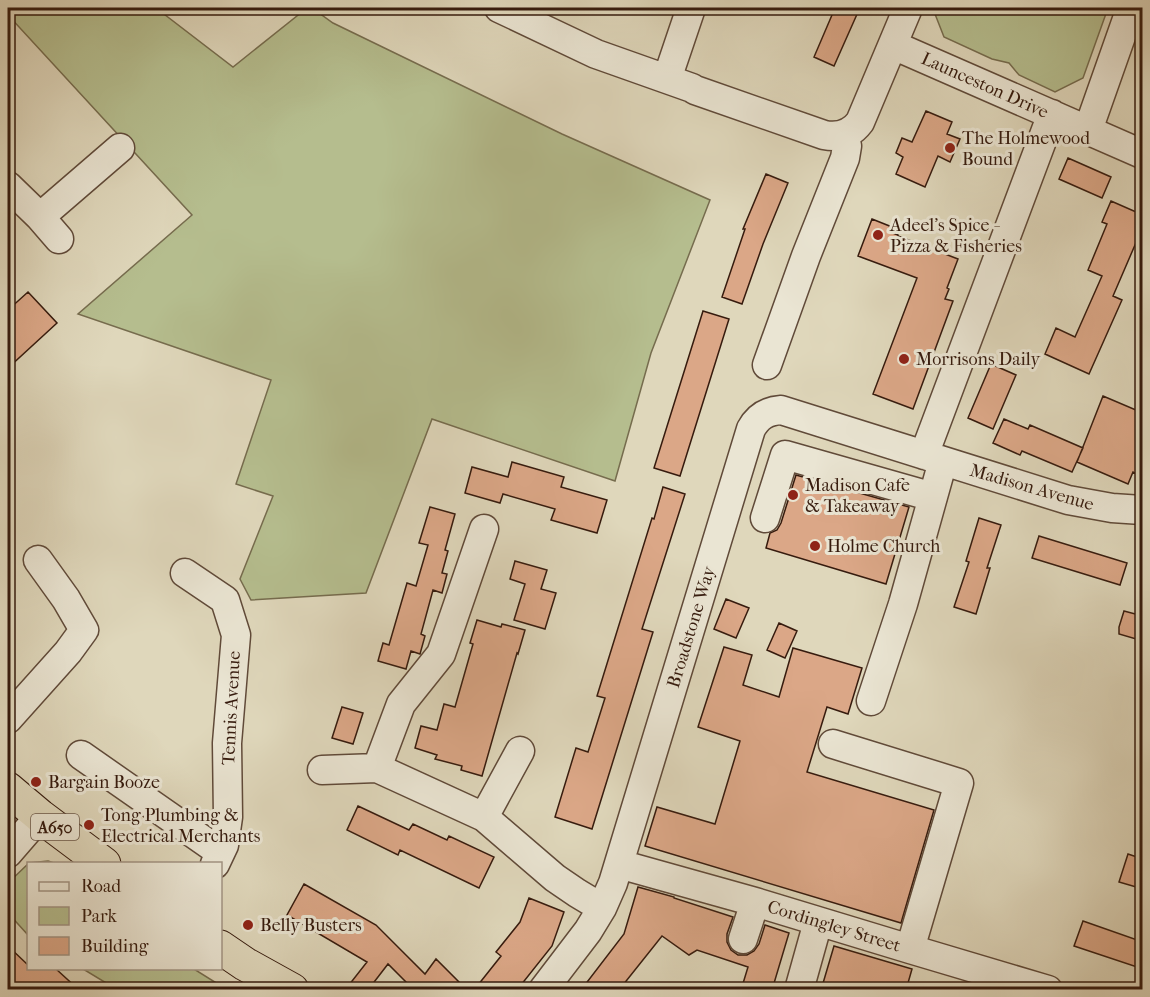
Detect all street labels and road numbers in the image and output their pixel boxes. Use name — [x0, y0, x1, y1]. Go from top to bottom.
street label: Launceston Drive — [918, 48, 1052, 123]
street label: Madison Avenue — [967, 460, 1096, 515]
street label: Broadstone Way — [663, 563, 720, 690]
street label: Tennis Avenue — [218, 650, 245, 766]
road number: A650 — [31, 814, 79, 840]
street label: Cordingley Street — [765, 896, 904, 957]

